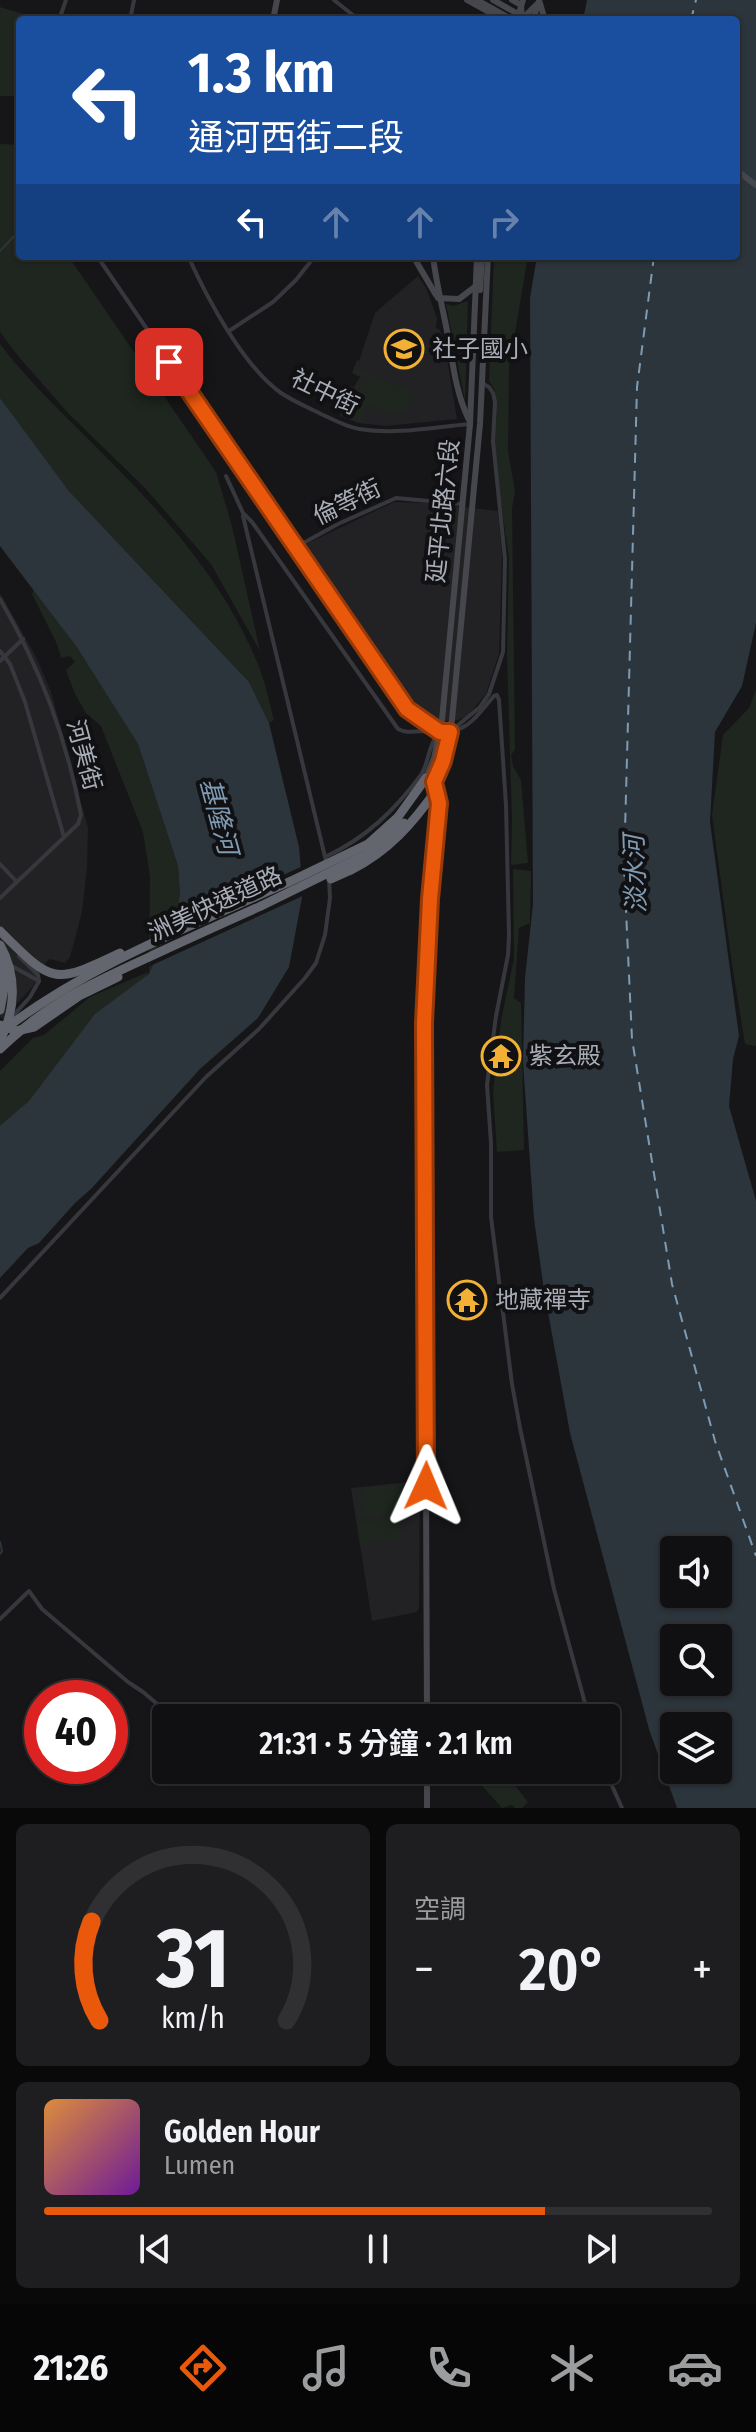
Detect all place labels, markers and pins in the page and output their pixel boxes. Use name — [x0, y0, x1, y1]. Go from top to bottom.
pin — [135, 328, 203, 396]
school or university icon: 社子國小 — [383, 328, 425, 370]
place label: 社子國小 — [432, 335, 528, 363]
temple icon: 紫玄殿 — [480, 1035, 522, 1077]
place label: 紫玄殿 — [529, 1042, 601, 1070]
temple icon: 地藏禪寺 — [446, 1279, 488, 1321]
place label: 地藏禪寺 — [495, 1286, 591, 1314]

